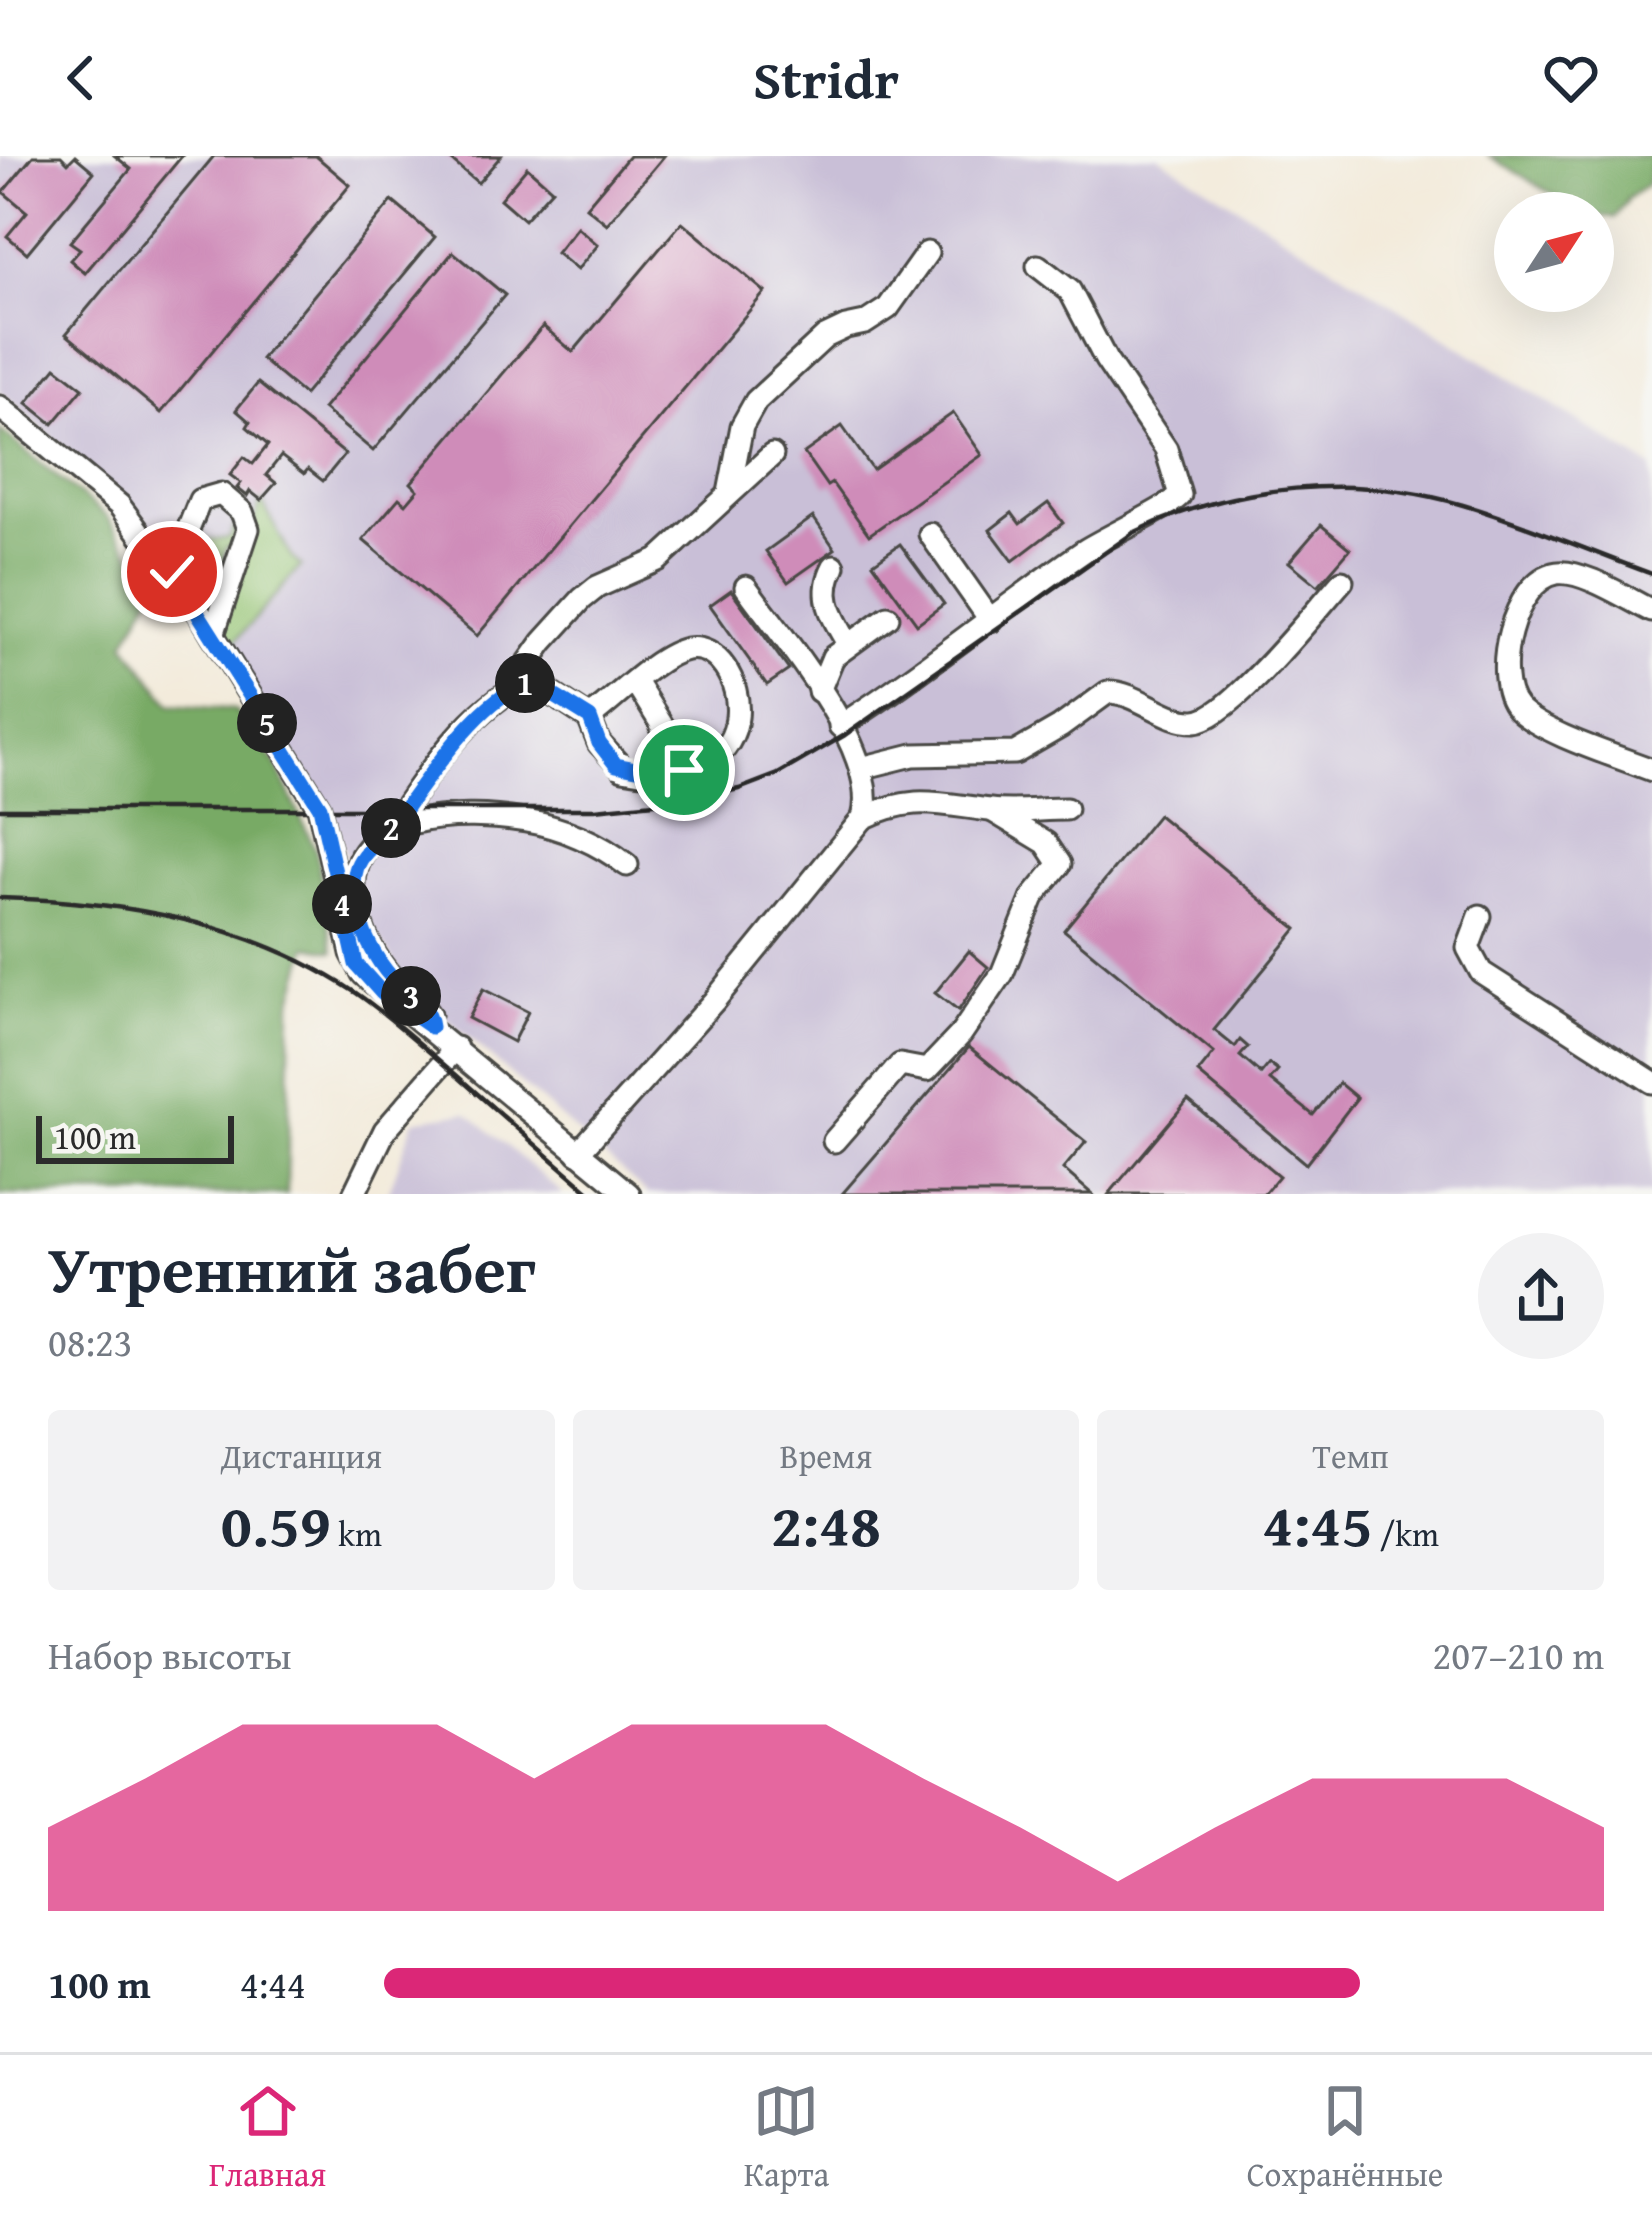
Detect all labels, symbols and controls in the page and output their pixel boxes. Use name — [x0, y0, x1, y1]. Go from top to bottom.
text: Stridr — [753, 39, 899, 118]
icon: back — [48, 45, 114, 111]
icon: heart — [1538, 45, 1604, 111]
north arrow — [1494, 192, 1614, 312]
map controls — [1494, 192, 1614, 312]
pin — [121, 521, 223, 623]
icon: check — [139, 539, 205, 605]
pin: 1 — [495, 653, 555, 713]
text: 1 — [516, 659, 534, 707]
pin: 5 — [237, 693, 297, 753]
text: 5 — [258, 699, 276, 747]
pin — [633, 719, 735, 821]
icon: arrive — [651, 737, 717, 803]
pin: 2 — [361, 798, 421, 858]
text: 2 — [382, 804, 400, 852]
pin: 4 — [312, 874, 372, 934]
text: 4 — [333, 880, 351, 928]
pin: 3 — [381, 966, 441, 1026]
text: 3 — [402, 972, 420, 1020]
scale bar — [36, 1110, 234, 1163]
text: 100 m — [54, 1113, 136, 1161]
text: Утренний забег — [48, 1219, 536, 1316]
button: share — [1478, 1233, 1604, 1359]
text: 08:23 — [48, 1313, 133, 1370]
text: Дистанция — [221, 1432, 382, 1480]
text: Время — [780, 1432, 872, 1480]
text: Темп — [1313, 1432, 1389, 1480]
text: 0.59 — [221, 1480, 331, 1568]
text: 2:48 — [771, 1480, 881, 1568]
text: 4:45 — [1262, 1480, 1372, 1568]
text: km — [331, 1510, 382, 1558]
text: /km — [1372, 1510, 1439, 1558]
text: Набор высоты — [48, 1626, 292, 1683]
text: 207–210 m — [1432, 1626, 1604, 1683]
text: 100 m — [48, 1955, 151, 2012]
text: 4:44 — [240, 1955, 306, 2012]
tab: Главная — [209, 2078, 326, 2198]
tab: Карта — [744, 2078, 829, 2198]
tab: Сохранённые — [1247, 2078, 1443, 2198]

